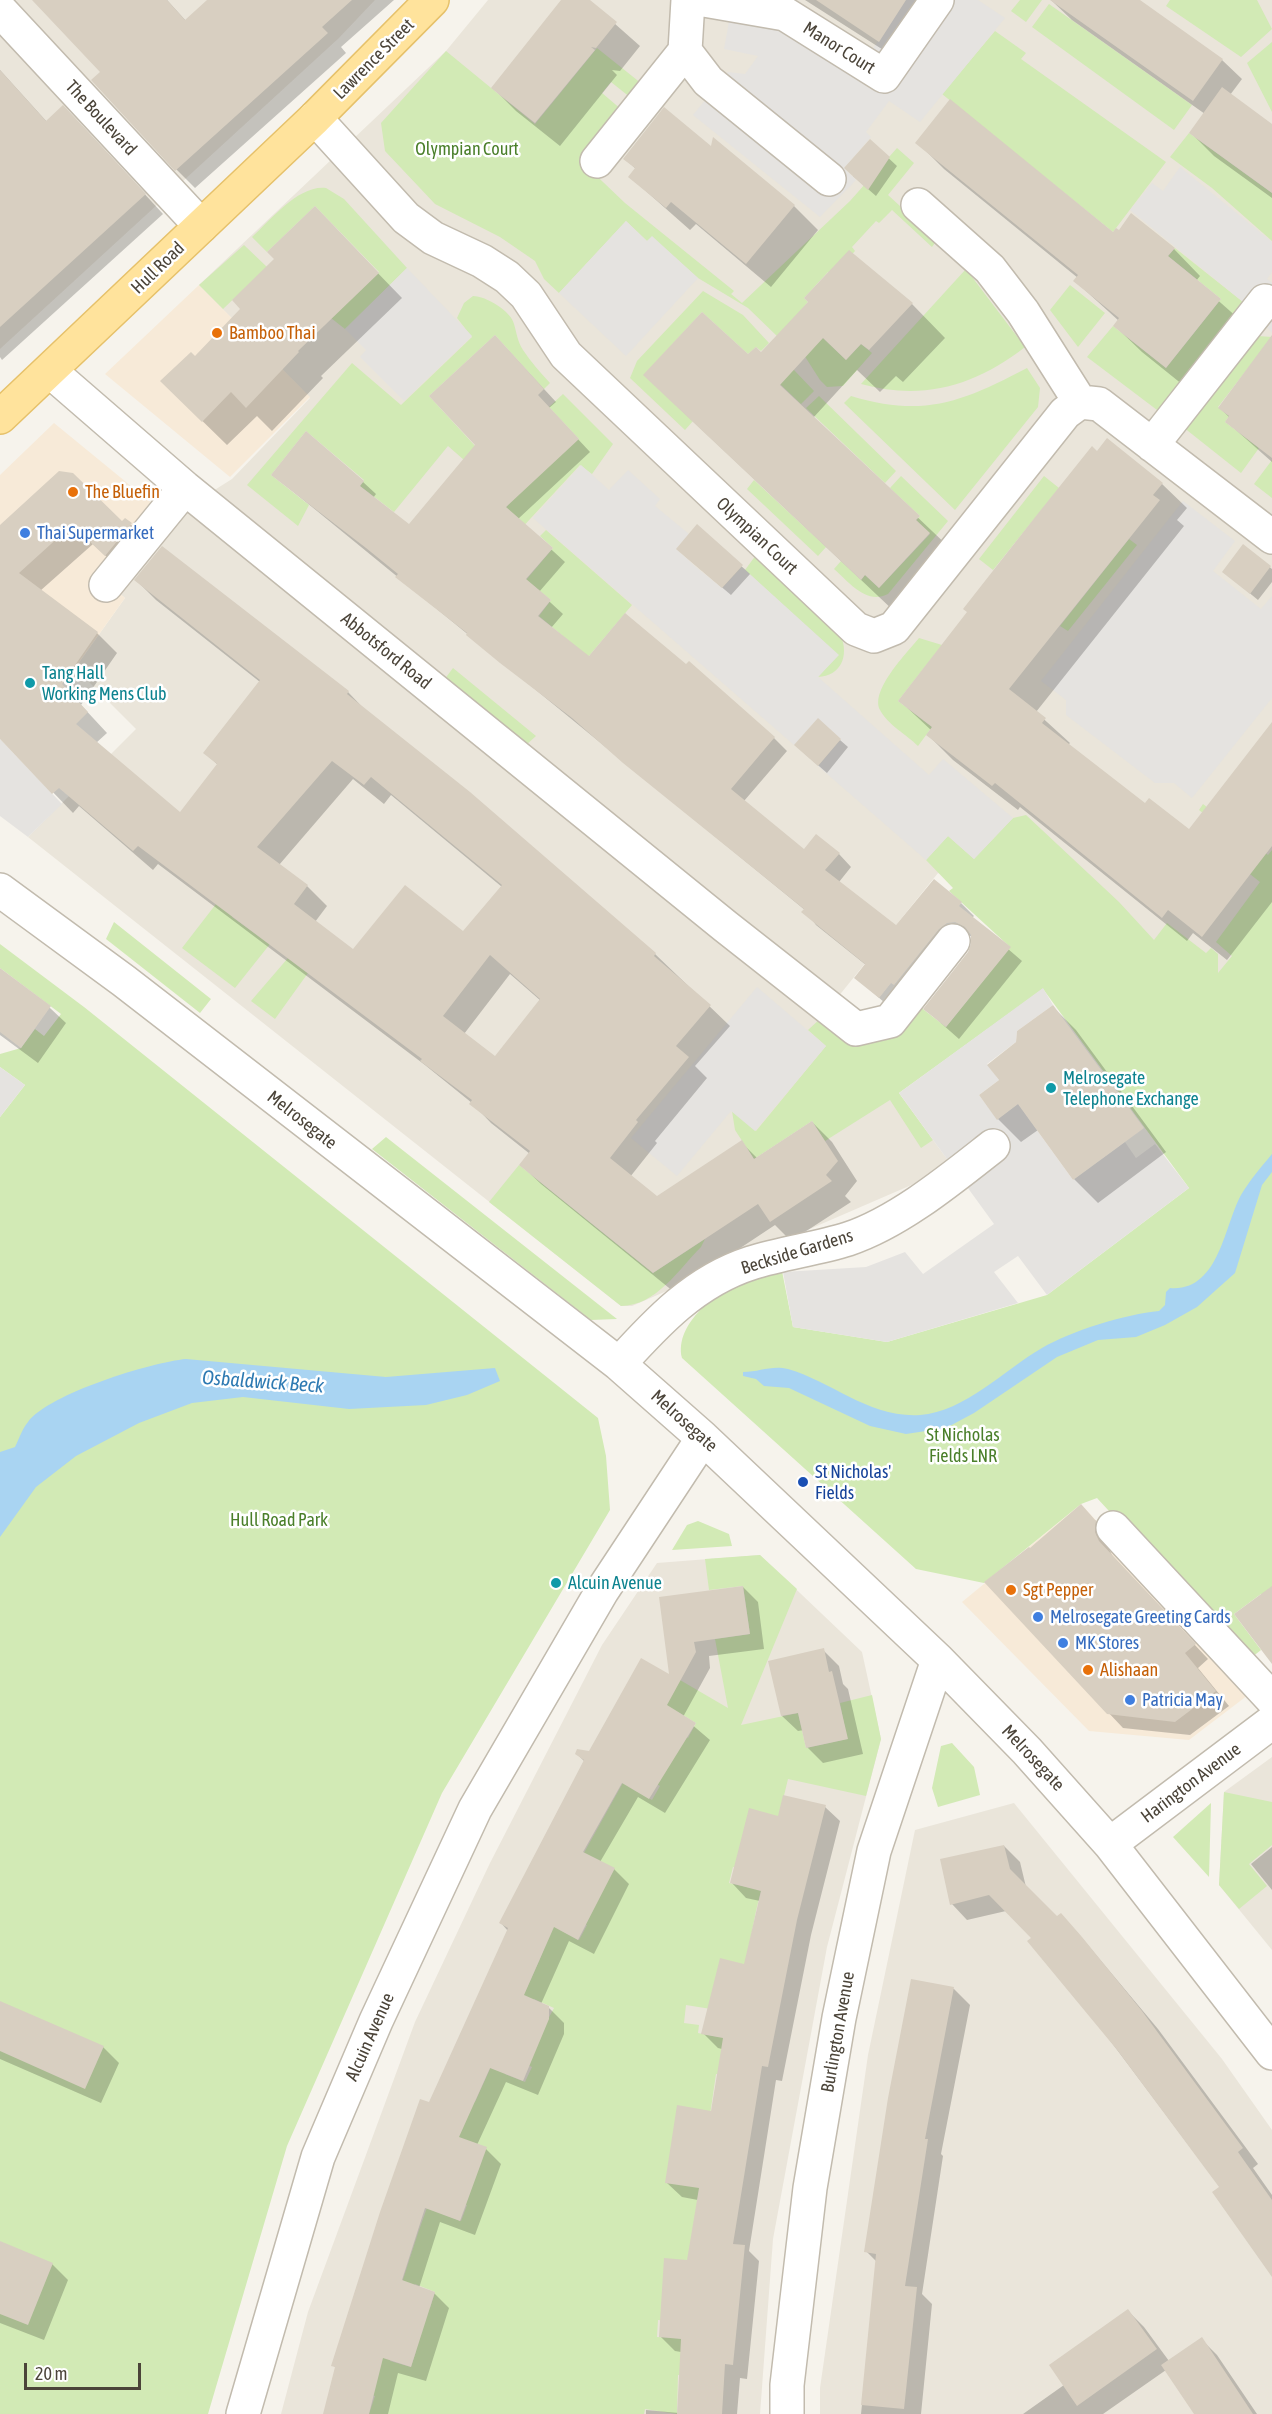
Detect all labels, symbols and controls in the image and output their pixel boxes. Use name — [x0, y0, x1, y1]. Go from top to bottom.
street label: Lawrence Street — [329, 14, 419, 104]
street label: Manor Court — [799, 17, 879, 79]
street label: The Boulevard — [61, 76, 141, 160]
park label: Olympian Court — [415, 138, 519, 160]
street label: Hull Road — [127, 237, 189, 299]
place label: Bamboo Thai — [229, 322, 316, 344]
marker: Bamboo Thai — [210, 326, 224, 340]
place label: The Bluefin — [85, 481, 160, 503]
marker: The Bluefin — [66, 485, 80, 499]
street label: Olympian Court — [712, 493, 802, 579]
place label: Thai Supermarket — [37, 522, 154, 544]
marker: Thai Supermarket — [18, 526, 32, 540]
street label: Abbotsford Road — [336, 608, 436, 694]
place label: Tang Hall Working Mens Club — [42, 662, 167, 704]
marker: Tang Hall Working Mens Club — [23, 676, 37, 690]
place label: Melrosegate Telephone Exchange — [1063, 1067, 1199, 1110]
marker: Melrosegate Telephone Exchange — [1044, 1081, 1058, 1095]
street label: Melrosegate — [263, 1086, 341, 1154]
street label: Beckside Gardens — [738, 1225, 856, 1279]
water label: Osbaldwick Beck — [201, 1366, 325, 1398]
street label: Melrosegate — [646, 1385, 722, 1457]
park label: St Nicholas Fields LNR — [926, 1424, 1000, 1466]
place label: St Nicholas' Fields — [815, 1461, 891, 1504]
marker: St Nicholas' Fields — [796, 1475, 810, 1489]
park label: Hull Road Park — [230, 1509, 328, 1531]
place label: Alcuin Avenue — [568, 1572, 662, 1594]
marker: Alcuin Avenue — [549, 1576, 563, 1590]
place label: Sgt Pepper — [1023, 1579, 1093, 1601]
marker: Sgt Pepper — [1004, 1583, 1018, 1597]
place label: Melrosegate Greeting Cards — [1050, 1606, 1231, 1628]
marker: Melrosegate Greeting Cards — [1031, 1610, 1045, 1624]
place label: MK Stores — [1075, 1632, 1139, 1654]
marker: MK Stores — [1056, 1636, 1070, 1650]
place label: Alishaan — [1100, 1659, 1158, 1681]
marker: Alishaan — [1081, 1663, 1095, 1677]
place label: Patricia May — [1142, 1689, 1223, 1711]
marker: Patricia May — [1123, 1693, 1137, 1707]
street label: Melrosegate — [997, 1721, 1069, 1795]
street label: Harington Avenue — [1137, 1738, 1245, 1828]
street label: Burlington Avenue — [817, 1970, 859, 2094]
street label: Alcuin Avenue — [341, 1990, 399, 2084]
scale bar — [27, 2351, 144, 2389]
text: 20 m — [35, 2363, 67, 2384]

